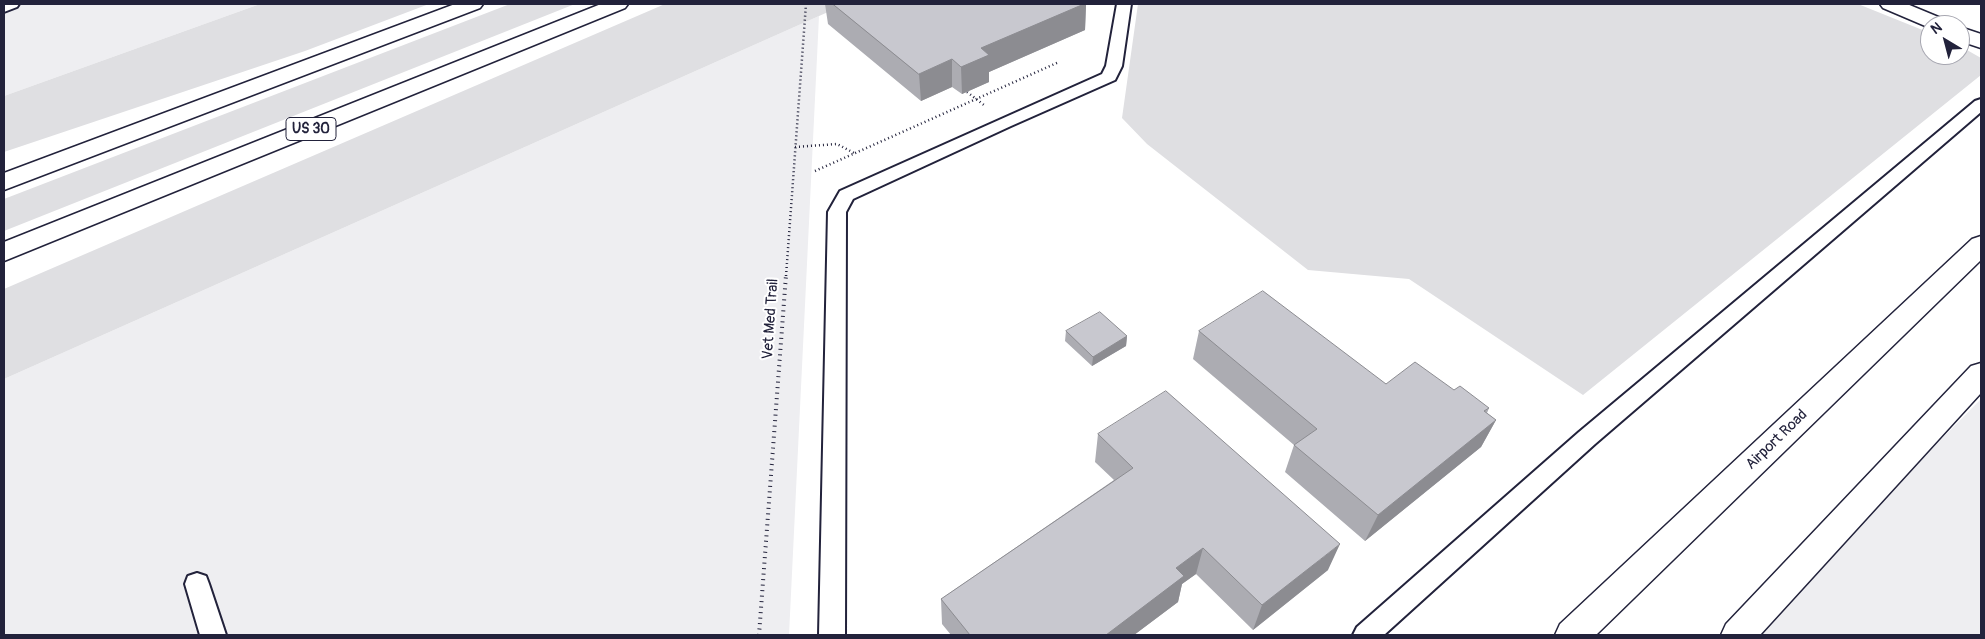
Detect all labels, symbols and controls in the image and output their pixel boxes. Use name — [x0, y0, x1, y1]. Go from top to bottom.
north arrow — [1920, 15, 1970, 65]
text: N — [1927, 19, 1945, 38]
road number: US 30 — [286, 118, 336, 140]
street label: Vet Med Trail — [759, 278, 783, 360]
street label: Airport Road — [1742, 406, 1812, 474]

